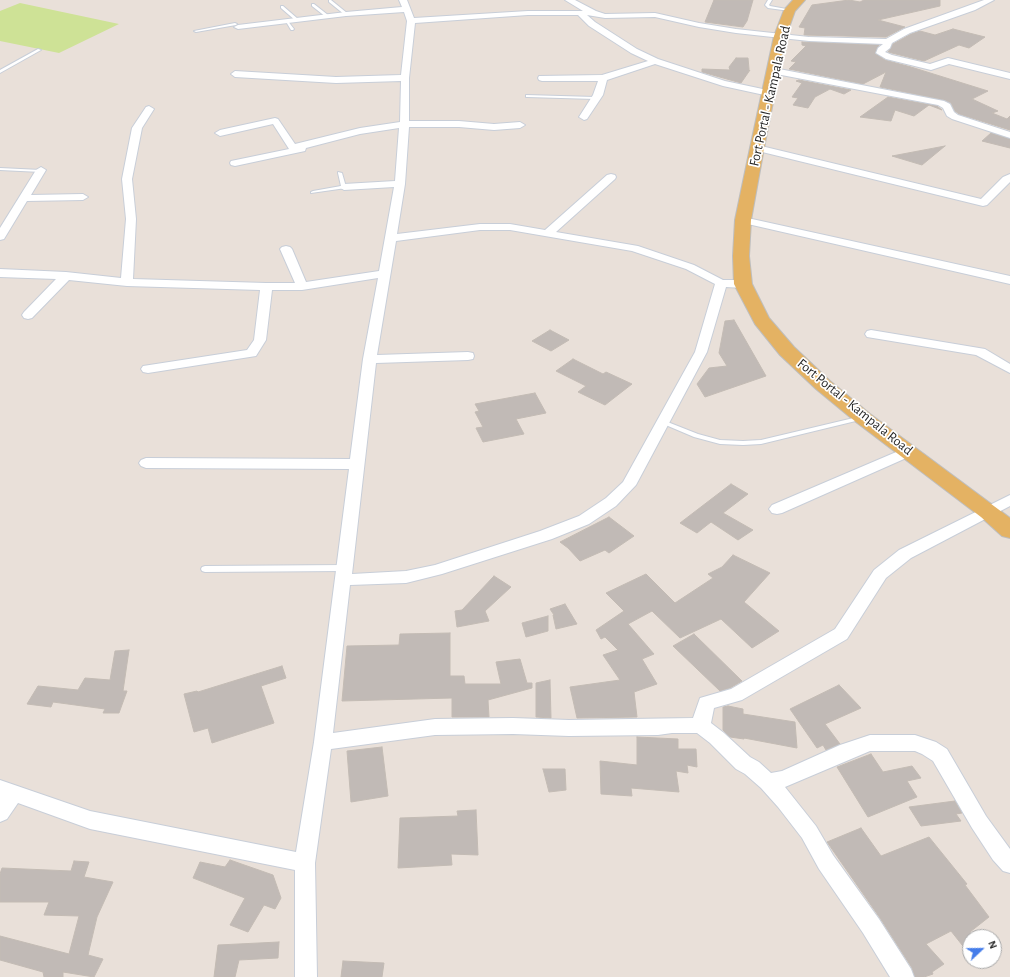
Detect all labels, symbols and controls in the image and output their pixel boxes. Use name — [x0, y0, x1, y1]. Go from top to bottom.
street label: Fort Portal - Kampala Road — [746, 24, 794, 168]
street label: Fort Portal - Kampala Road — [794, 355, 916, 459]
north arrow — [962, 929, 1002, 969]
text: N — [986, 939, 999, 950]

